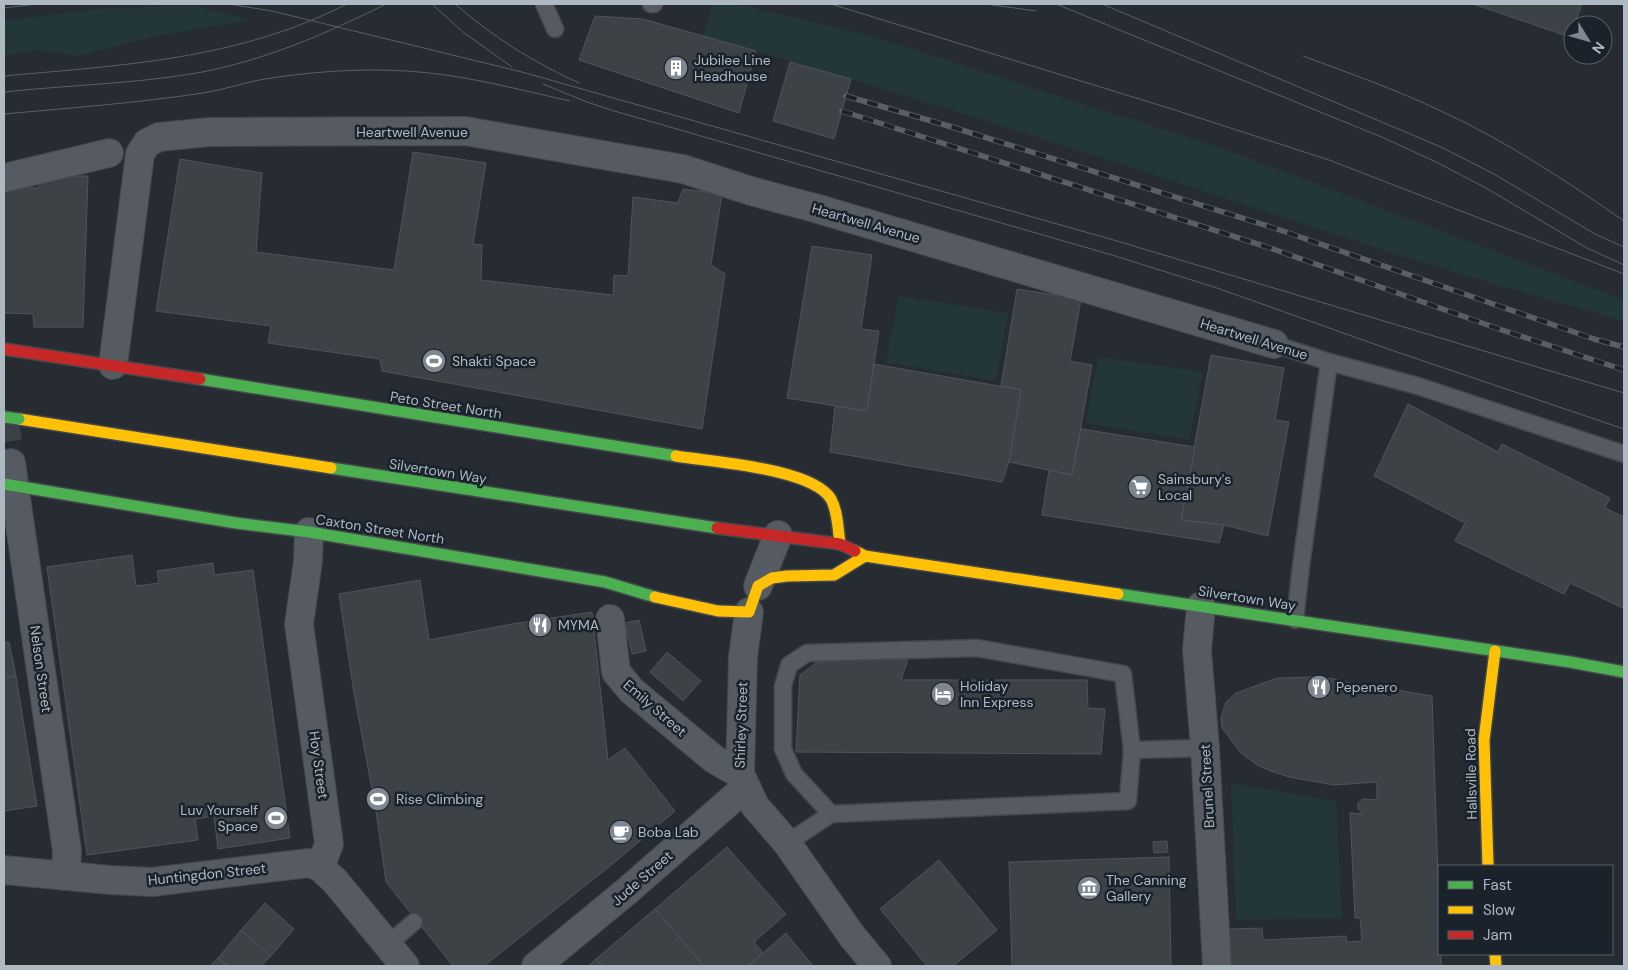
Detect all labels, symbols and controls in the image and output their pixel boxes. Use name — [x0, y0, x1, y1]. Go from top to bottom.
north arrow — [1563, 15, 1613, 65]
text: N — [1588, 38, 1609, 57]
place label: Jubilee Line Headhouse — [694, 51, 771, 85]
building icon: Jubilee Line Headhouse — [663, 55, 689, 81]
street label: Heartwell Avenue — [356, 123, 468, 141]
street label: Heartwell Avenue — [810, 199, 922, 247]
street label: Heartwell Avenue — [1198, 314, 1310, 364]
sports icon: Shakti Space — [421, 348, 447, 374]
place label: Shakti Space — [452, 352, 536, 370]
street label: Peto Street North — [389, 387, 503, 423]
street label: Silvertown Way — [388, 454, 488, 488]
place label: Sainsbury's Local — [1158, 470, 1231, 504]
supermarket icon: Sainsbury's Local — [1127, 474, 1153, 500]
street label: Caxton Street North — [314, 510, 446, 548]
street label: Silvertown Way — [1197, 581, 1297, 615]
restaurant icon: MYMA — [527, 612, 553, 638]
place label: MYMA — [558, 616, 599, 634]
street label: Nelson Street — [26, 624, 56, 714]
restaurant icon: Pepenero — [1306, 674, 1332, 700]
street label: Emily Street — [620, 676, 690, 740]
place label: Holiday Inn Express — [960, 677, 1034, 711]
place label: Pepenero — [1336, 678, 1398, 696]
street label: Shirley Street — [730, 681, 752, 769]
hotel icon: Holiday Inn Express — [930, 681, 956, 707]
street label: Hallsville Road — [1461, 728, 1481, 820]
street label: Hoy Street — [305, 730, 333, 800]
street label: Brunel Street — [1196, 744, 1218, 828]
sports icon: Rise Climbing — [365, 786, 391, 812]
place label: Rise Climbing — [396, 790, 484, 808]
place label: Luv Yourself Space — [180, 801, 258, 835]
sports icon: Luv Yourself Space — [263, 805, 289, 831]
cafe icon: Boba Lab — [608, 819, 634, 845]
place label: Boba Lab — [638, 823, 699, 841]
street label: Jude Street — [608, 847, 676, 909]
street label: Huntingdon Street — [147, 859, 267, 889]
legend — [1438, 865, 1613, 955]
place label: The Canning Gallery — [1106, 871, 1187, 905]
museum icon: The Canning Gallery — [1076, 875, 1102, 901]
text: Fast — [1483, 875, 1512, 895]
text: Slow — [1483, 900, 1516, 920]
text: Jam — [1483, 925, 1512, 945]

